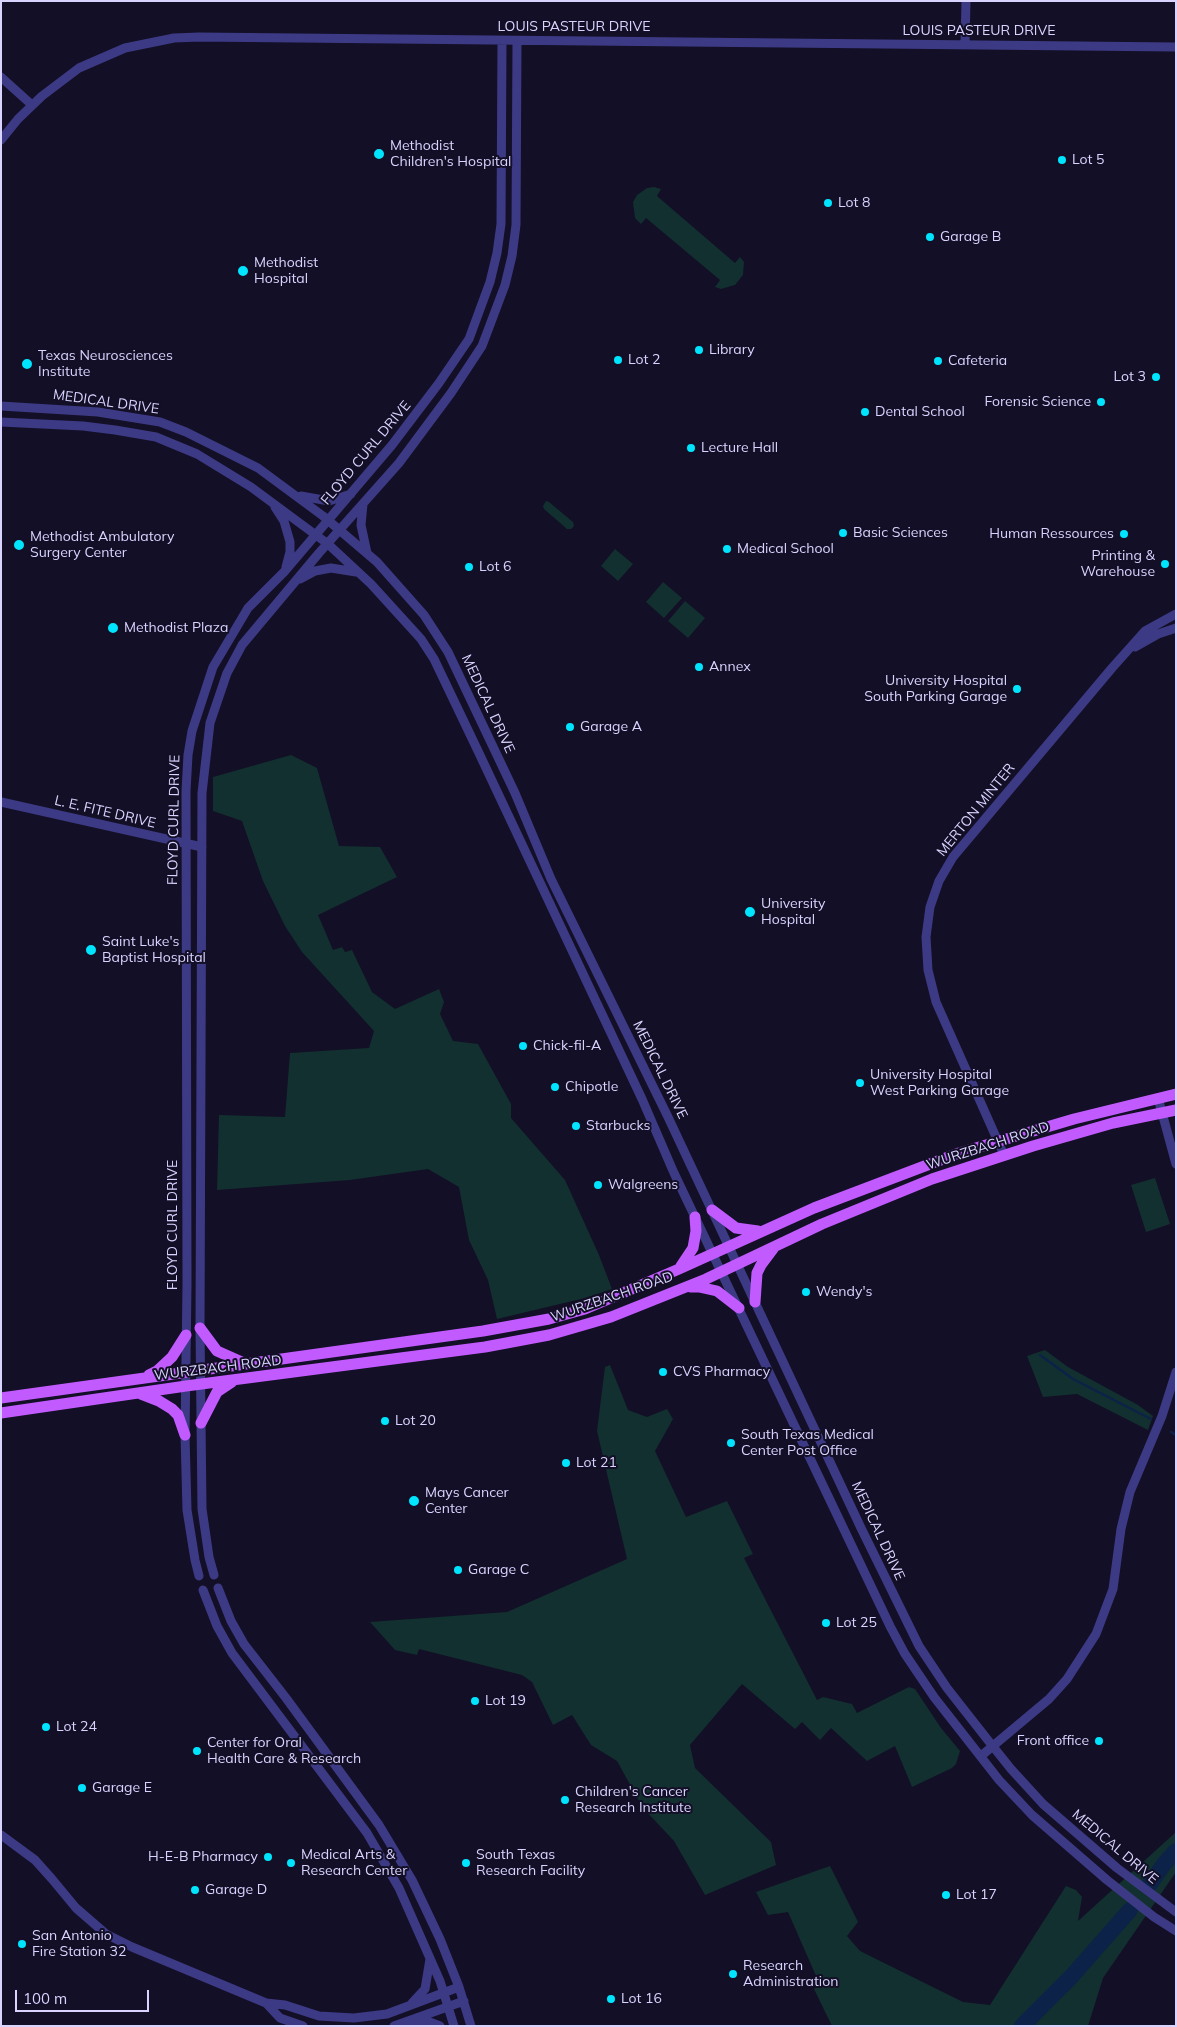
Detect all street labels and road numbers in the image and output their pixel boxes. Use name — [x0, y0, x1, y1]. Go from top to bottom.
street label: LOUIS PASTEUR DRIVE — [497, 19, 651, 35]
street label: LOUIS PASTEUR DRIVE — [902, 23, 1056, 39]
street label: MEDICAL DRIVE — [52, 386, 160, 418]
street label: FLOYD CURL DRIVE — [318, 398, 414, 508]
street label: MEDICAL DRIVE — [458, 652, 518, 756]
street label: FLOYD CURL DRIVE — [164, 755, 184, 885]
street label: MERTON MINTER — [933, 760, 1019, 860]
street label: L. E. FITE DRIVE — [53, 792, 157, 832]
street label: MEDICAL DRIVE — [629, 1018, 691, 1122]
street label: WURZBACH ROAD — [924, 1118, 1052, 1174]
street label: FLOYD CURL DRIVE — [165, 1160, 181, 1290]
street label: WURZBACH ROAD — [549, 1268, 675, 1326]
street label: WURZBACH ROAD — [153, 1352, 283, 1384]
street label: MEDICAL DRIVE — [848, 1479, 908, 1583]
street label: MEDICAL DRIVE — [1069, 1806, 1161, 1888]

